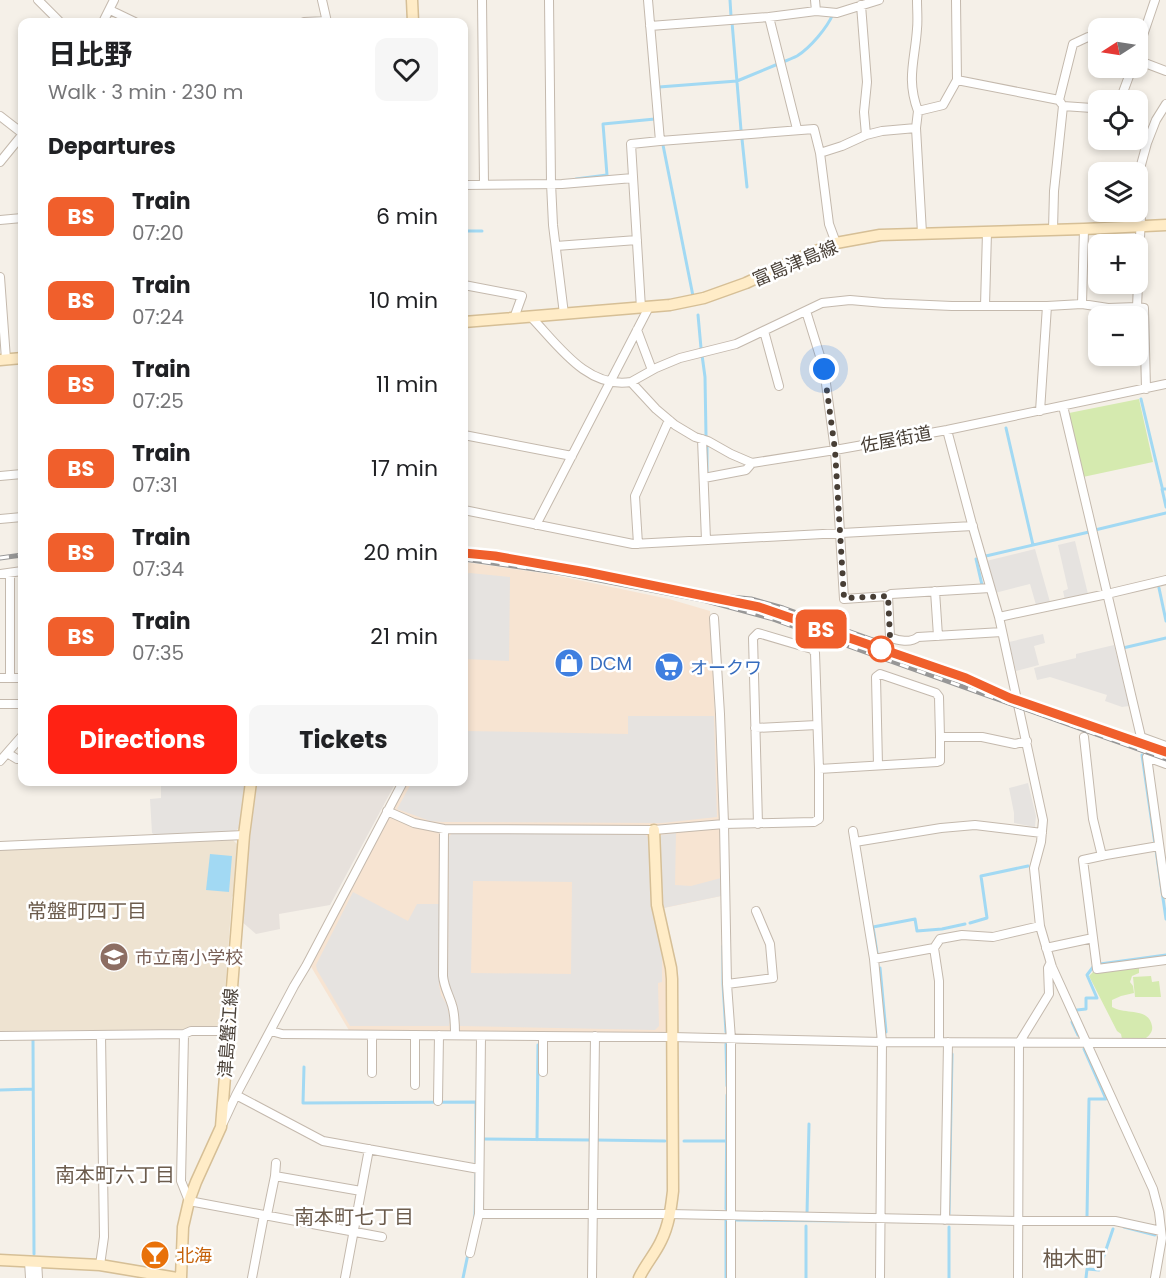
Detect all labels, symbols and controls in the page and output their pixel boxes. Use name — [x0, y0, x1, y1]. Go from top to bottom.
north arrow — [1088, 18, 1148, 78]
map controls — [1088, 18, 1148, 366]
text: 日比野 — [48, 35, 132, 74]
button: heart — [375, 38, 438, 101]
text: Walk · 3 min · 230 m — [48, 78, 243, 106]
button: locate — [1088, 90, 1148, 150]
text: Departures — [48, 131, 176, 162]
button: layers — [1088, 162, 1148, 222]
text: Train — [132, 186, 191, 217]
text: 6 min — [376, 201, 438, 232]
text: BS — [68, 202, 94, 231]
text: 07:20 — [132, 219, 184, 247]
street label: 富島津島線 — [749, 234, 841, 292]
button: + — [1088, 234, 1148, 294]
text: Train — [132, 270, 191, 301]
text: 10 min — [369, 285, 438, 316]
text: BS — [68, 286, 94, 315]
text: 07:24 — [132, 303, 184, 331]
button: − — [1088, 306, 1148, 366]
text: Train — [132, 354, 191, 385]
your location — [809, 354, 839, 384]
text: 11 min — [376, 369, 438, 400]
text: BS — [68, 370, 94, 399]
text: 07:25 — [132, 387, 184, 415]
street label: 佐屋街道 — [858, 420, 934, 458]
text: Train — [132, 438, 191, 469]
text: 17 min — [371, 453, 438, 484]
text: BS — [68, 454, 94, 483]
text: 07:31 — [132, 471, 178, 499]
text: Train — [132, 522, 191, 553]
text: 20 min — [364, 537, 438, 568]
text: BS — [68, 538, 94, 567]
text: 07:34 — [132, 555, 184, 583]
text: Train — [132, 606, 191, 637]
line badge: BS — [794, 610, 848, 648]
text: BS — [808, 615, 834, 644]
text: 21 min — [370, 621, 438, 652]
text: BS — [68, 622, 94, 651]
unlabelled marker — [868, 636, 894, 662]
text: 07:35 — [132, 639, 184, 667]
shop icon: DCM — [553, 647, 585, 679]
place label: DCM — [590, 651, 632, 676]
supermarket icon: オークワ — [653, 651, 685, 683]
place label: オークワ — [690, 655, 762, 680]
button: Directions — [48, 705, 237, 774]
button: Tickets — [249, 705, 438, 774]
district label: 常盤町四丁目 — [27, 897, 147, 925]
school or university icon: 市立南小学校 — [98, 941, 130, 973]
place label: 市立南小学校 — [135, 945, 243, 970]
street label: 津島蟹江線 — [212, 987, 244, 1079]
district label: 南本町六丁目 — [55, 1161, 175, 1189]
district label: 南本町七丁目 — [294, 1203, 414, 1231]
bar icon: 北海 — [139, 1239, 171, 1271]
place label: 北海 — [176, 1243, 212, 1268]
district label: 柚木町 — [1043, 1244, 1106, 1273]

